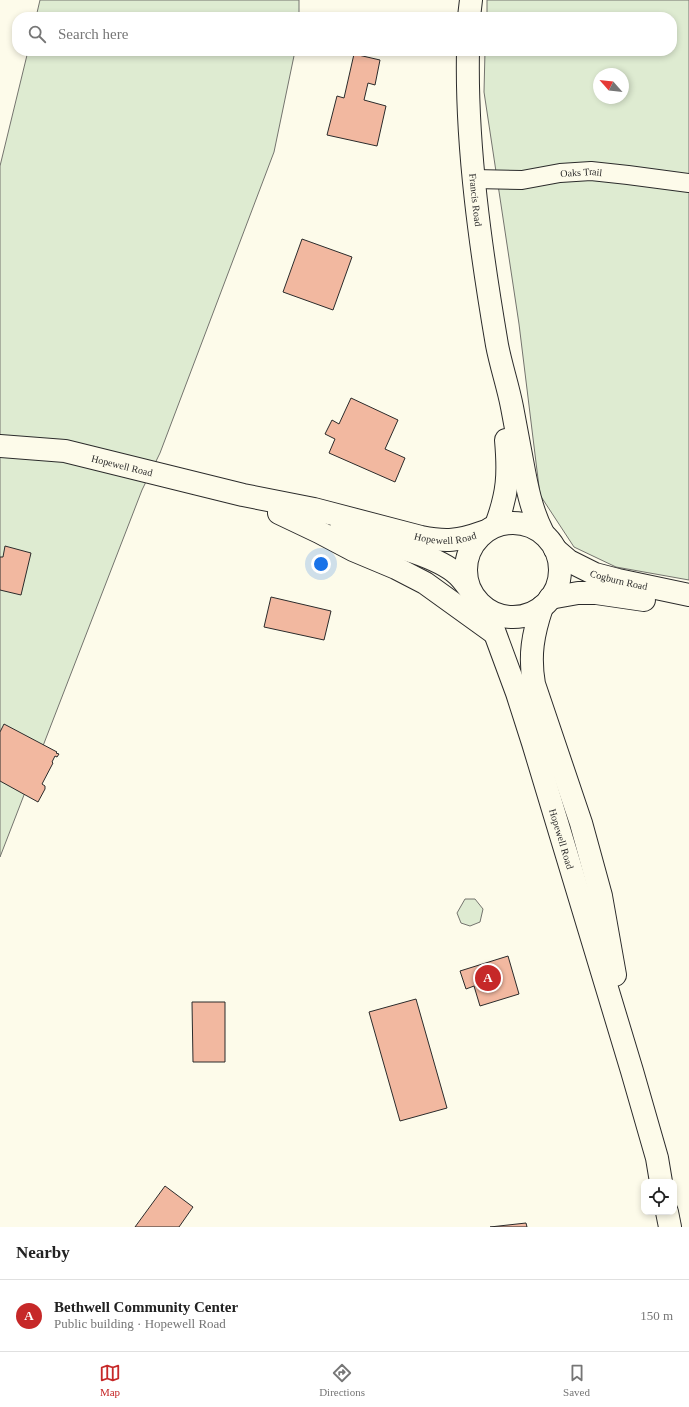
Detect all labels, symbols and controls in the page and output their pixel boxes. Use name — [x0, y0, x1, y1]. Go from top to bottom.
search box — [12, 12, 677, 56]
icon: search — [26, 23, 48, 45]
text: Search here — [58, 26, 128, 42]
north arrow — [593, 68, 629, 104]
street label: Oaks Trail — [560, 165, 603, 178]
street label: Francis Road — [468, 173, 484, 227]
street label: Hopewell Road — [90, 452, 154, 478]
street label: Hopewell Road — [413, 529, 478, 546]
your location — [311, 554, 331, 574]
street label: Cogburn Road — [588, 567, 649, 592]
street label: Hopewell Road — [548, 807, 576, 870]
pin: A — [475, 963, 501, 993]
map controls — [641, 1179, 677, 1215]
button: locate — [641, 1179, 677, 1215]
text: Nearby — [16, 1243, 70, 1262]
text: Bethwell Community Center — [54, 1299, 238, 1315]
text: A — [24, 1308, 34, 1323]
text: 150 m — [640, 1308, 673, 1323]
text: Public building · Hopewell Road — [54, 1316, 226, 1331]
tab: Map — [99, 1362, 121, 1398]
tab: Directions — [319, 1362, 365, 1398]
tab: Saved — [563, 1362, 590, 1398]

